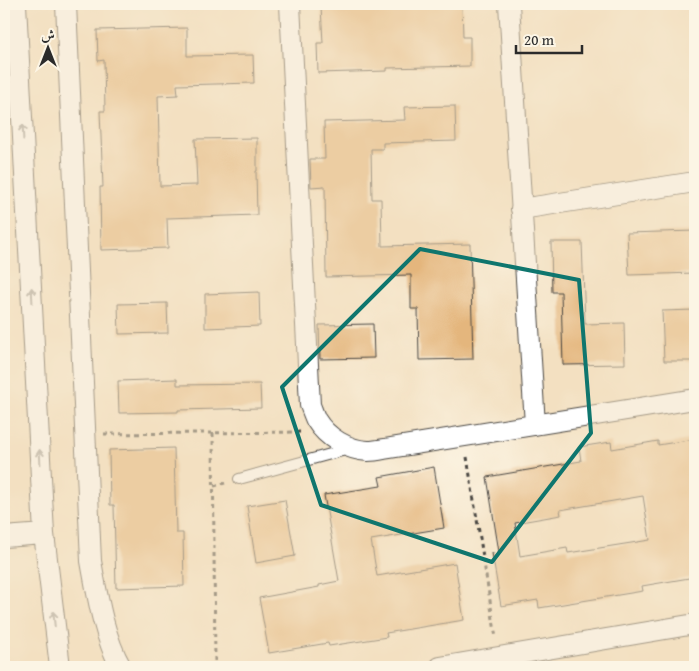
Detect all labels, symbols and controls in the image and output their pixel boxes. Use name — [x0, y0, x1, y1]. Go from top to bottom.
north arrow — [22, 22, 72, 72]
scale bar — [516, 22, 583, 54]
text: ش — [41, 25, 55, 45]
text: 20 m — [524, 29, 555, 50]
one-way arrow — [19, 125, 28, 141]
one-way arrow — [27, 287, 36, 303]
one-way arrow — [36, 449, 45, 465]
one-way arrow — [49, 611, 59, 627]

